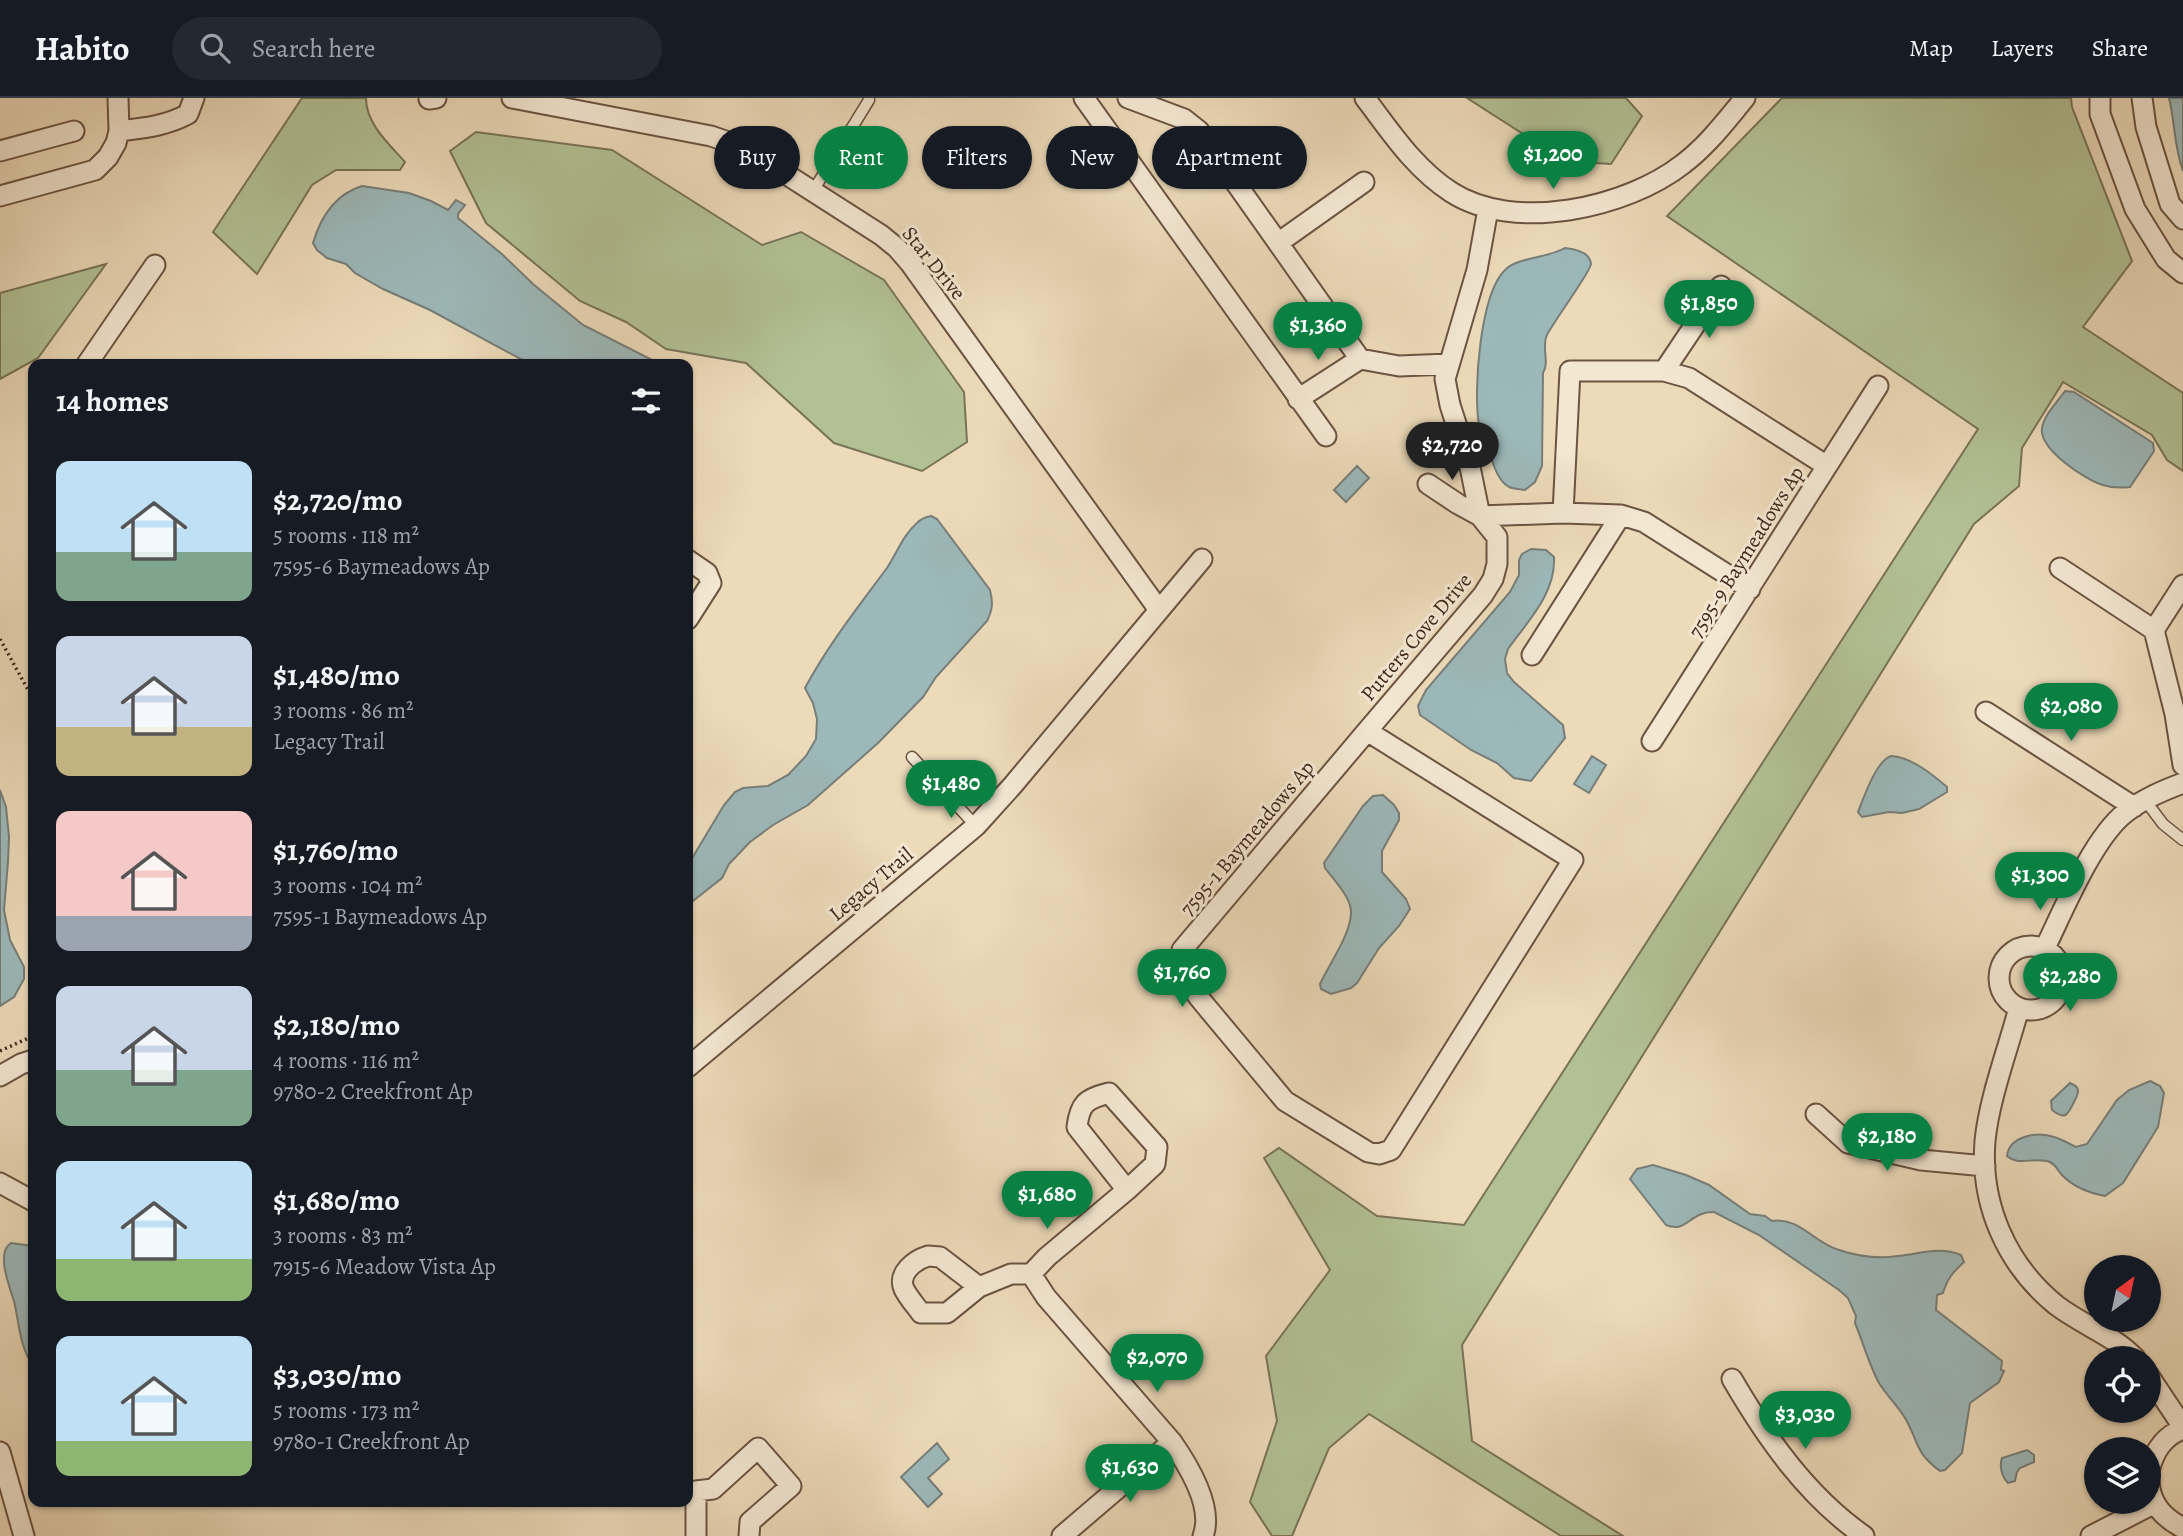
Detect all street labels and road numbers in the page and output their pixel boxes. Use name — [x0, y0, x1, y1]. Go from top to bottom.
street label: Star Drive — [896, 220, 972, 306]
street label: 7595-9 Baymeadows Ap — [1682, 461, 1810, 643]
street label: Putters Cove Drive — [1354, 567, 1478, 707]
street label: 7595-1 Baymeadows Ap — [1173, 754, 1321, 922]
street label: Legacy Trail — [823, 841, 919, 927]

